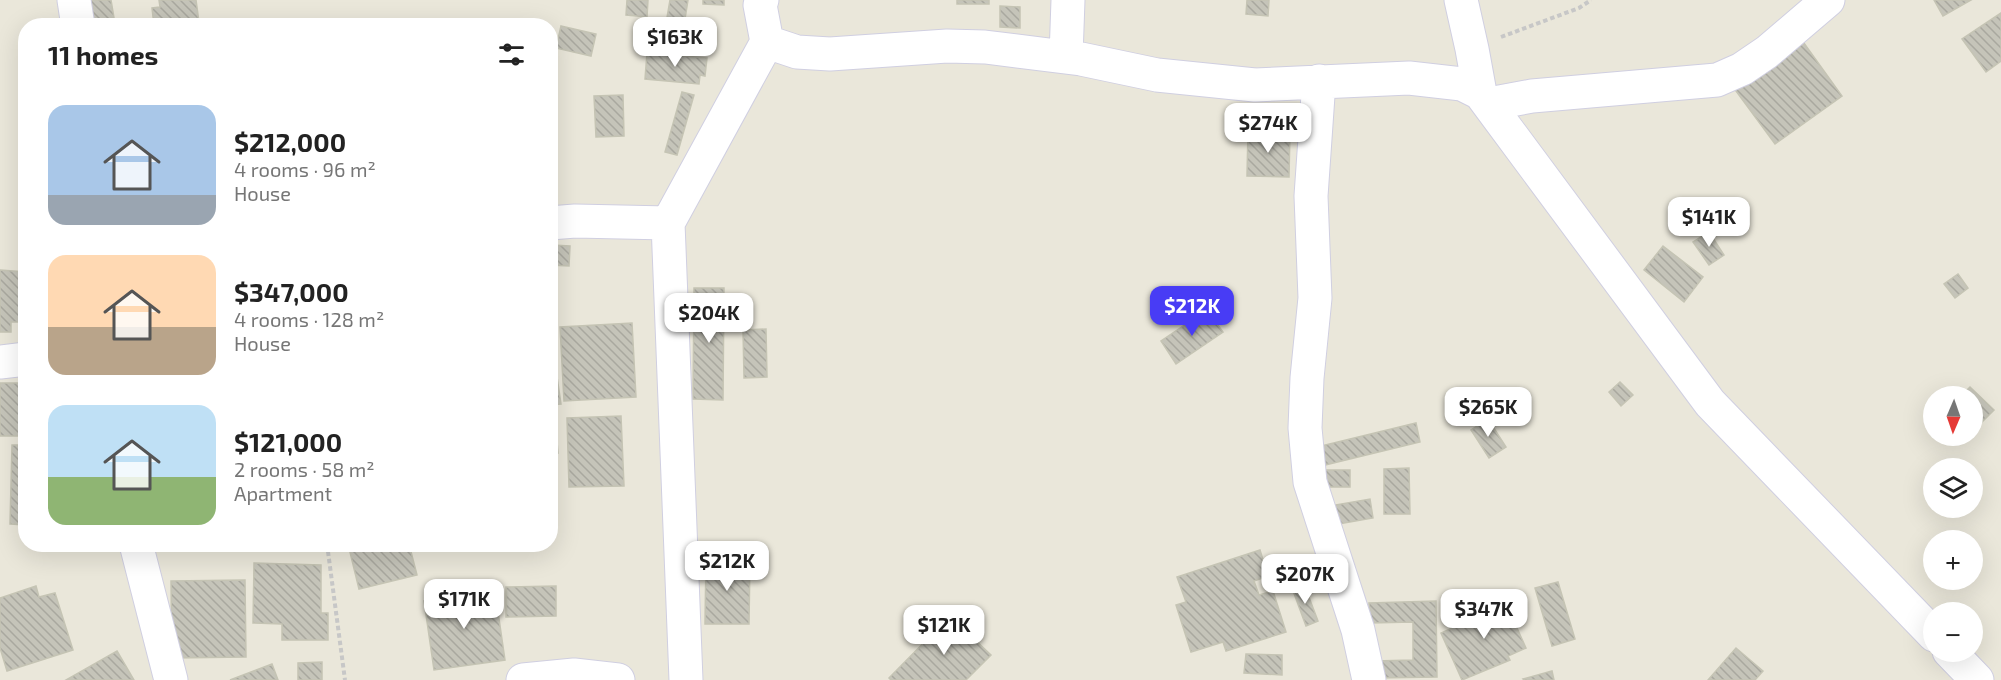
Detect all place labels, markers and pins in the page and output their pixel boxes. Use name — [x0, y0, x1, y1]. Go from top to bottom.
pin: $163K — [633, 17, 717, 68]
pin: $274K — [1226, 103, 1310, 154]
pin: $141K — [1667, 197, 1751, 248]
pin: $212K — [1150, 286, 1234, 337]
pin: $204K — [667, 293, 751, 344]
pin: $265K — [1446, 387, 1530, 438]
pin: $212K — [685, 541, 769, 592]
pin: $207K — [1263, 554, 1347, 605]
pin: $171K — [422, 579, 506, 630]
pin: $347K — [1442, 589, 1526, 640]
pin: $121K — [902, 605, 986, 656]

